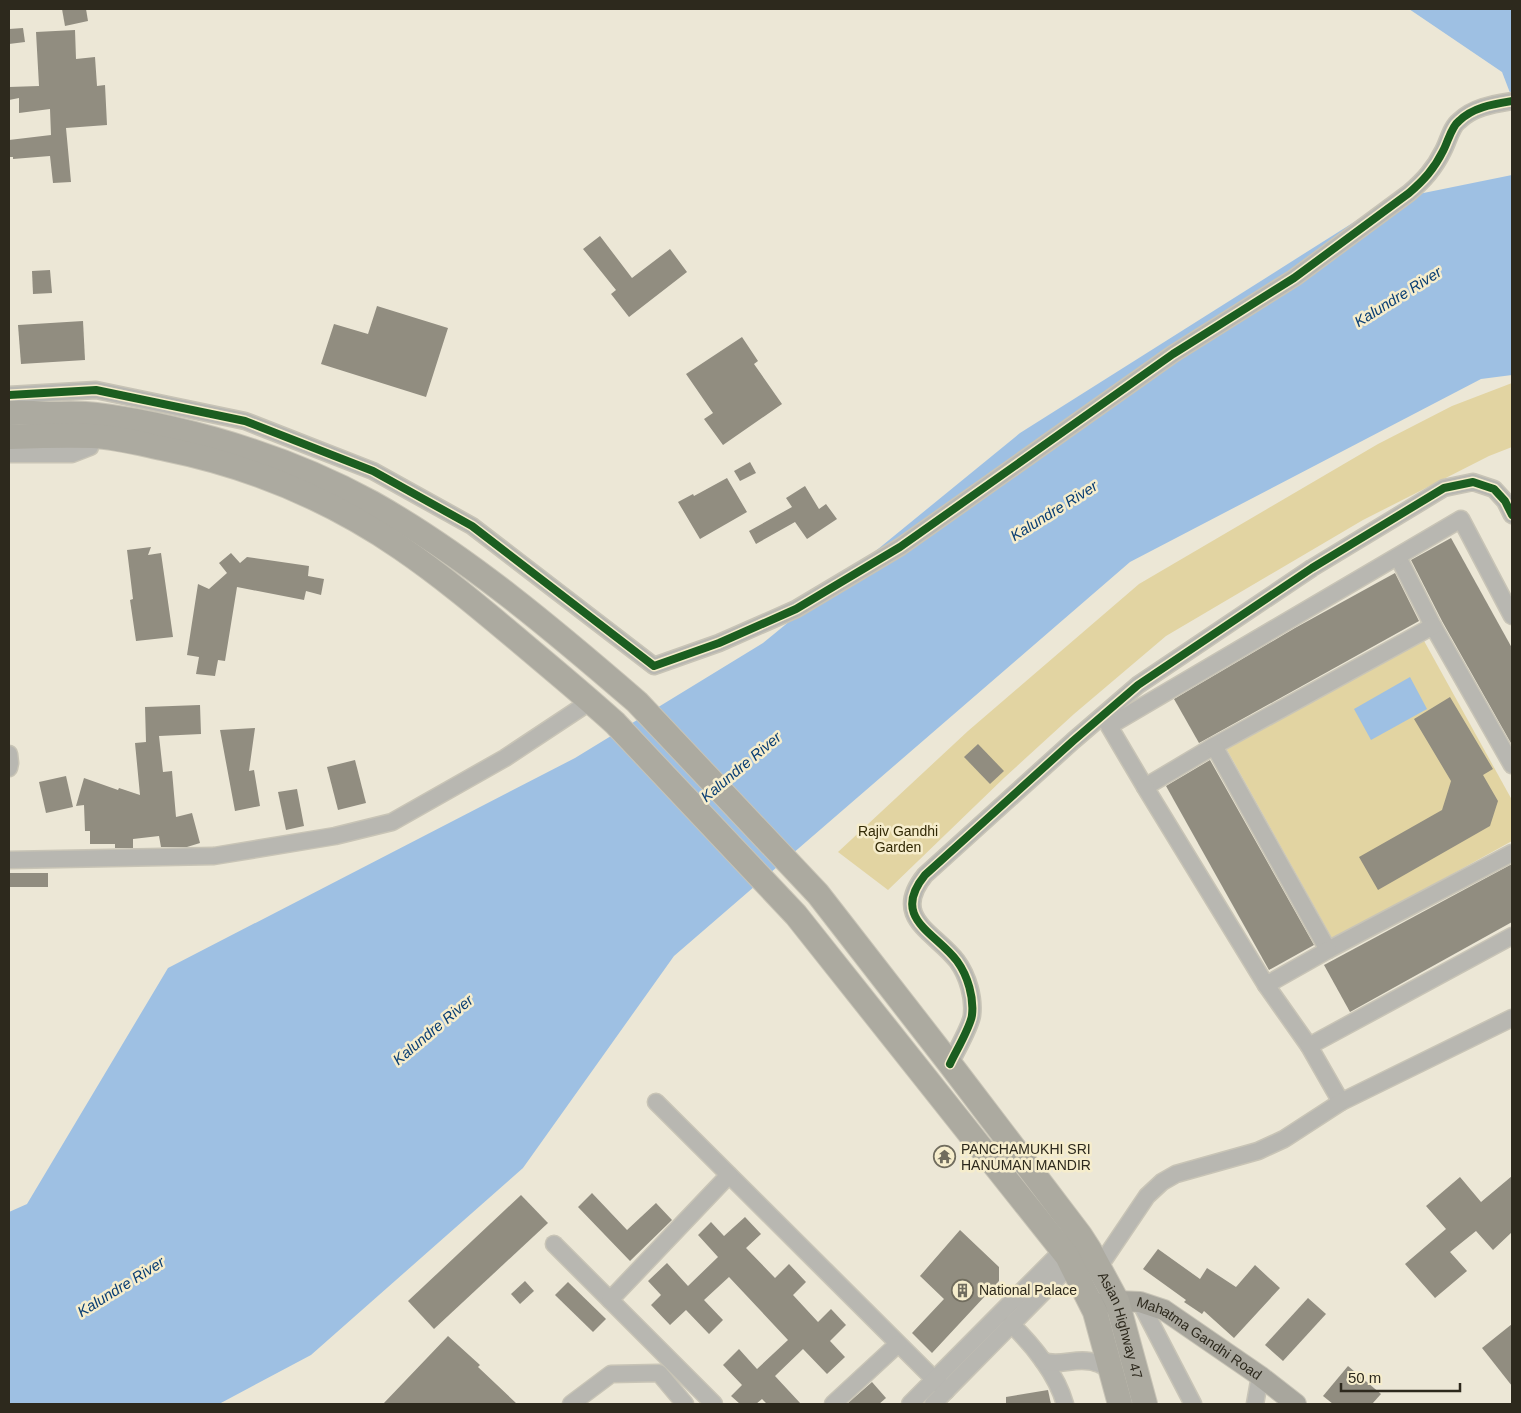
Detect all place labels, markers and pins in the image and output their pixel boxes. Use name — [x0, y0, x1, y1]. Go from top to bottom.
place label: PANCHAMUKHI SRI HANUMAN MANDIR — [961, 1141, 1091, 1173]
temple icon: PANCHAMUKHI SRI HANUMAN MANDIR — [933, 1145, 957, 1169]
building icon: National Palace — [951, 1278, 975, 1302]
place label: National Palace — [979, 1282, 1077, 1298]

